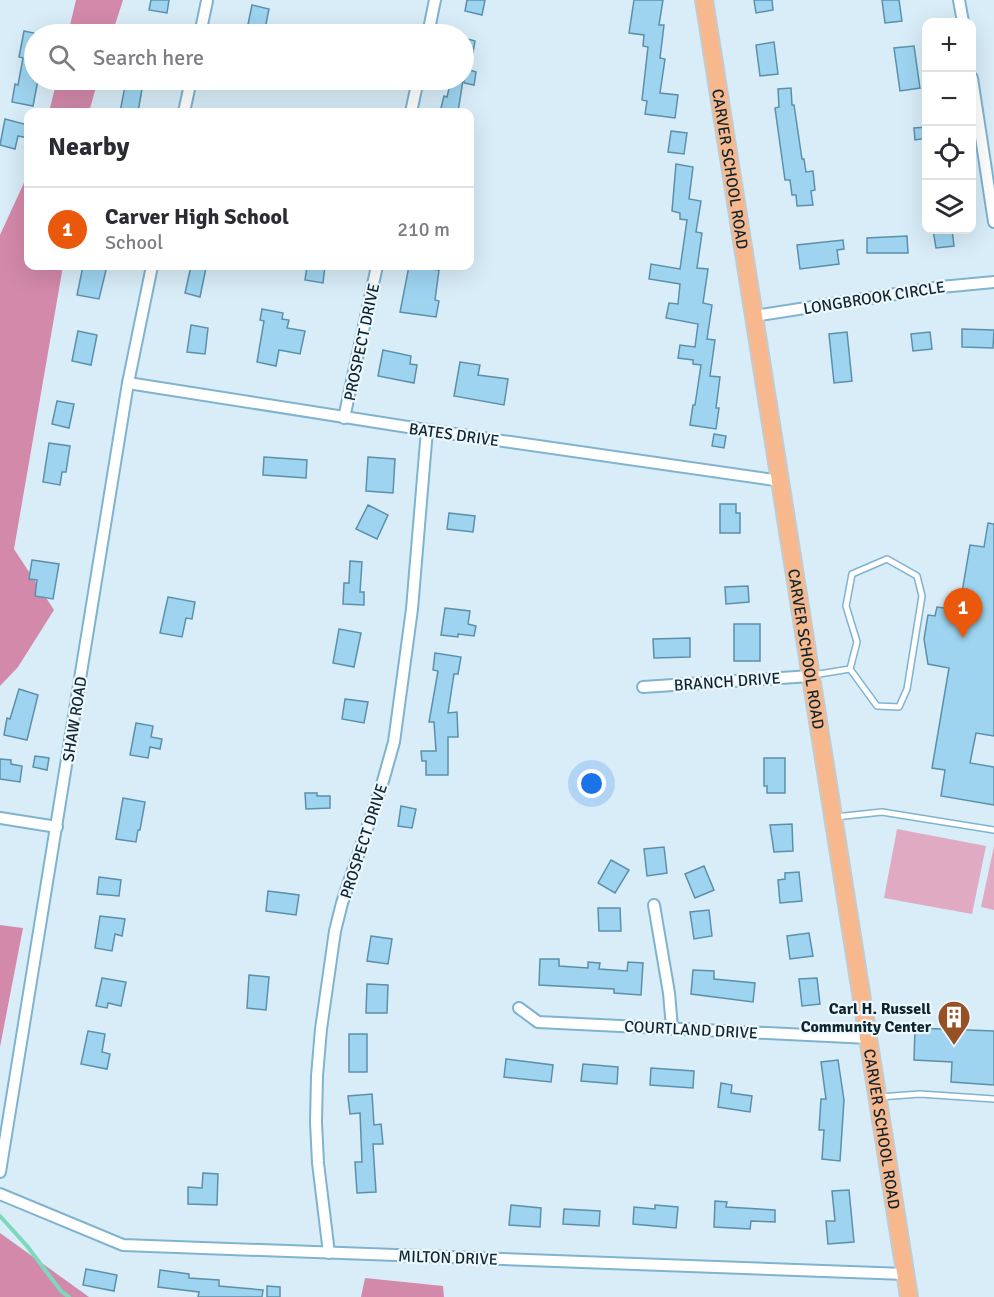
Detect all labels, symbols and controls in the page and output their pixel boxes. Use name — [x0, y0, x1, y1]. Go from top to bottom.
map controls — [922, 18, 976, 234]
button: + — [922, 18, 976, 72]
search box — [24, 24, 474, 90]
icon: search — [45, 41, 78, 74]
text: Search here — [93, 44, 204, 71]
button: − — [922, 72, 976, 126]
street label: CARVER SCHOOL ROAD — [707, 87, 752, 251]
button: locate — [922, 126, 976, 180]
text: Nearby — [48, 131, 129, 163]
button: layers — [922, 180, 976, 234]
text: Carver High School — [105, 203, 289, 230]
text: 1 — [62, 217, 73, 242]
text: 210 m — [397, 217, 450, 242]
text: School — [105, 230, 163, 255]
street label: LONGBROOK CIRCLE — [802, 277, 947, 319]
street label: PROSPECT DRIVE — [340, 282, 384, 403]
street label: BATES DRIVE — [408, 419, 500, 451]
street label: CARVER SCHOOL ROAD — [783, 567, 828, 731]
pin: 1 — [944, 588, 982, 638]
street label: BRANCH DRIVE — [673, 668, 781, 696]
street label: SHAW ROAD — [58, 675, 92, 763]
your location — [577, 769, 606, 798]
street label: PROSPECT DRIVE — [336, 781, 392, 901]
place label: Carl H. Russell Community Center — [801, 999, 932, 1037]
building icon: Carl H. Russell Community Center — [936, 999, 972, 1046]
street label: COURTLAND DRIVE — [624, 1017, 758, 1043]
street label: CARVER SCHOOL ROAD — [859, 1047, 904, 1211]
street label: MILTON DRIVE — [398, 1246, 498, 1270]

